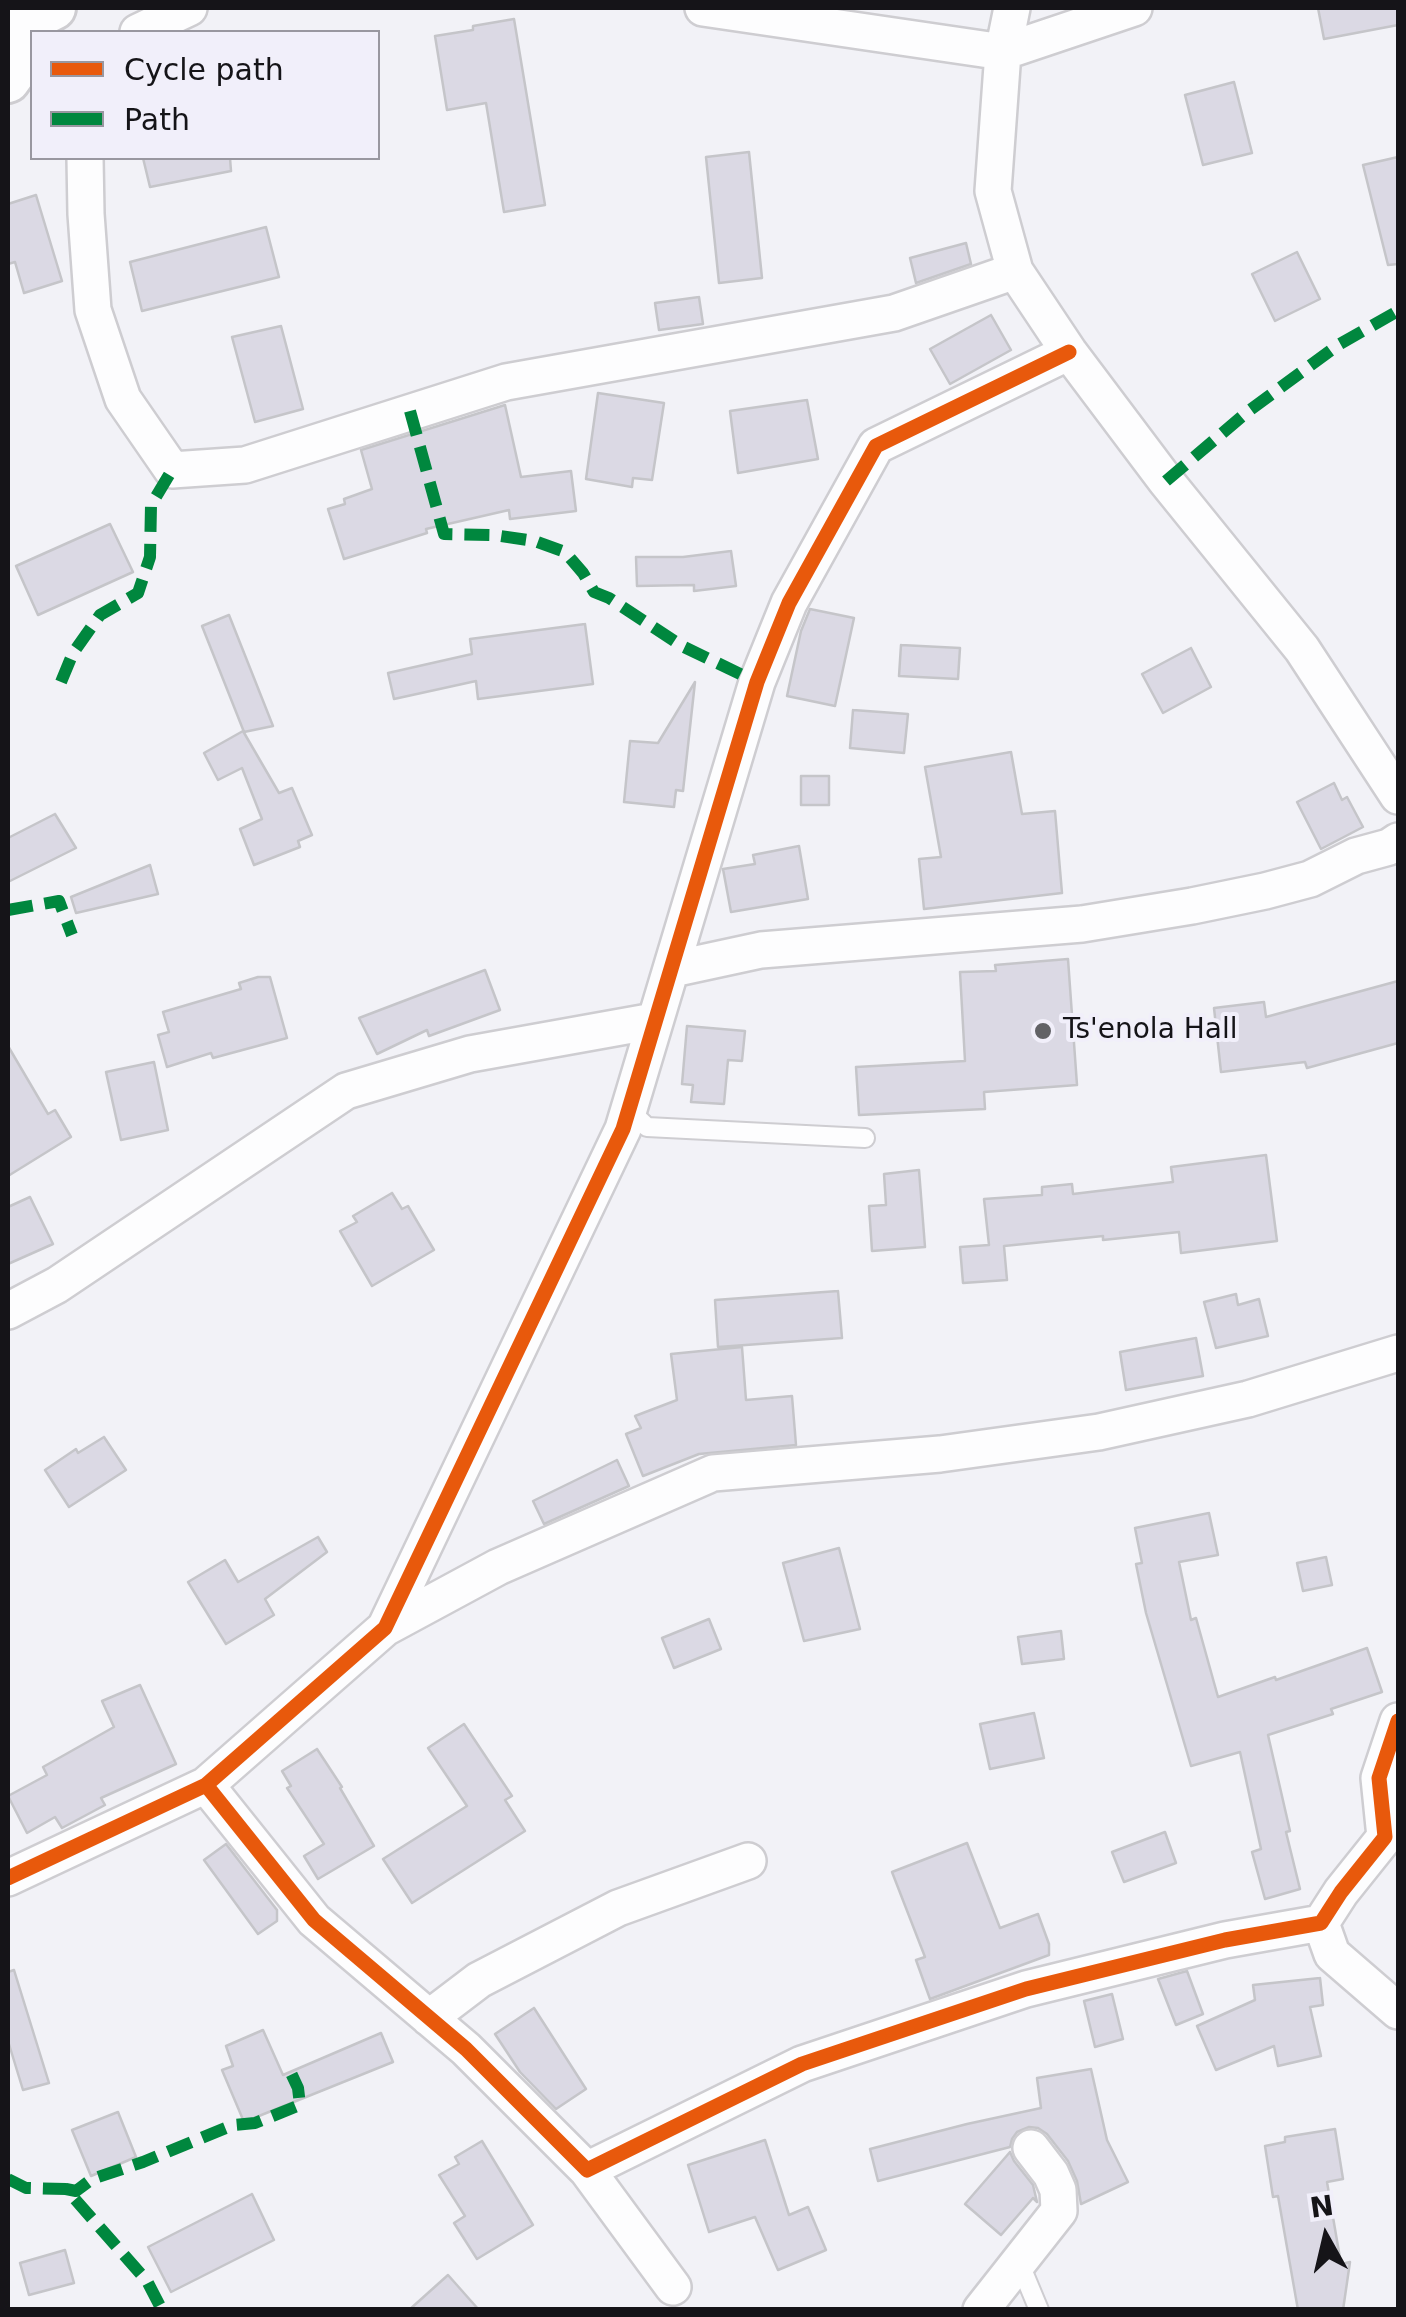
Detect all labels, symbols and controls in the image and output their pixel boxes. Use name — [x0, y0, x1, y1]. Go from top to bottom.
legend — [30, 30, 380, 160]
text: Cycle path — [124, 52, 284, 87]
text: Path — [124, 102, 190, 137]
place label: Ts'enola Hall — [1063, 1014, 1237, 1048]
marker: Ts'enola Hall — [1032, 1020, 1054, 1042]
north arrow — [1276, 2187, 1376, 2287]
text: N — [1308, 2189, 1336, 2225]

